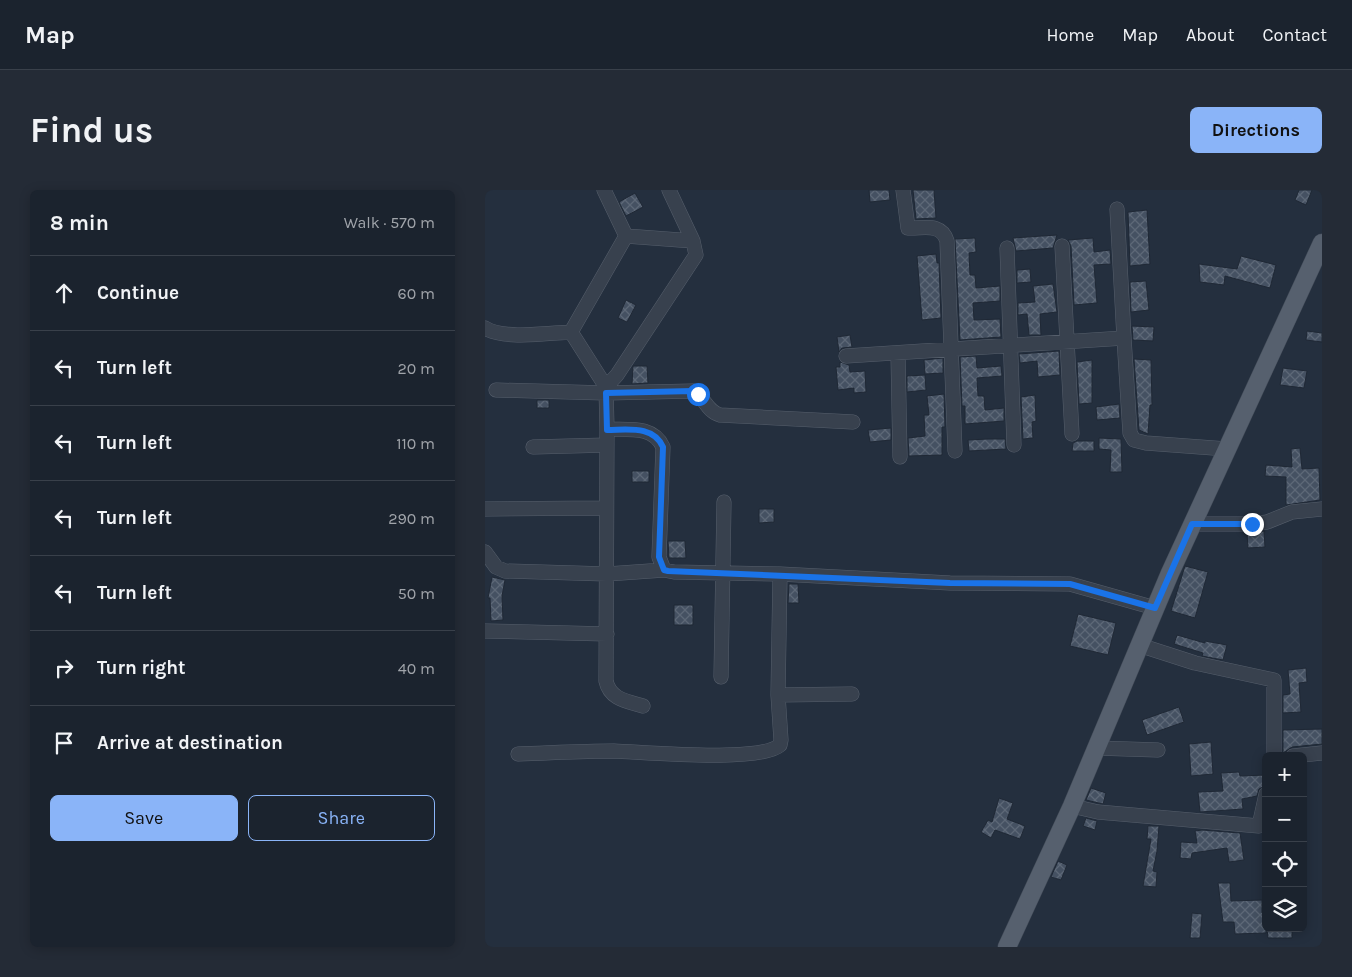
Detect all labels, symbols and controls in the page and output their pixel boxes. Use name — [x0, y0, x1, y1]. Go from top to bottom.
text: Map — [25, 21, 75, 49]
text: Home — [1046, 24, 1094, 46]
text: Map — [1122, 24, 1158, 46]
text: About — [1186, 24, 1235, 46]
text: Contact — [1263, 24, 1327, 46]
button: Directions — [1190, 107, 1322, 153]
text: Find us — [30, 110, 153, 151]
text: 8 min — [50, 211, 109, 235]
text: Walk · 570 m — [344, 213, 435, 232]
icon: ahead — [50, 279, 78, 307]
text: Continue — [97, 282, 179, 304]
text: 60 m — [398, 284, 435, 303]
icon: left — [50, 354, 78, 382]
text: Turn left — [97, 357, 172, 379]
text: 20 m — [397, 359, 435, 378]
route start — [687, 383, 710, 406]
icon: left — [50, 429, 78, 457]
text: Turn left — [97, 432, 172, 454]
text: 110 m — [396, 434, 435, 453]
icon: left — [50, 504, 78, 532]
text: Turn left — [97, 507, 172, 529]
text: 290 m — [388, 509, 435, 528]
route end — [1241, 513, 1264, 536]
icon: left — [50, 579, 78, 607]
text: Turn left — [97, 582, 172, 604]
text: 50 m — [398, 584, 435, 603]
icon: right — [50, 654, 78, 682]
text: Turn right — [97, 657, 186, 679]
text: 40 m — [398, 659, 435, 678]
icon: arrive — [50, 729, 78, 757]
text: Arrive at destination — [97, 732, 283, 754]
map controls — [1262, 752, 1307, 932]
button: + — [1262, 752, 1307, 797]
button: Save — [50, 795, 238, 841]
button: Share — [248, 795, 435, 841]
button: − — [1262, 797, 1307, 842]
button: locate — [1262, 842, 1307, 887]
button: layers — [1262, 887, 1307, 932]

